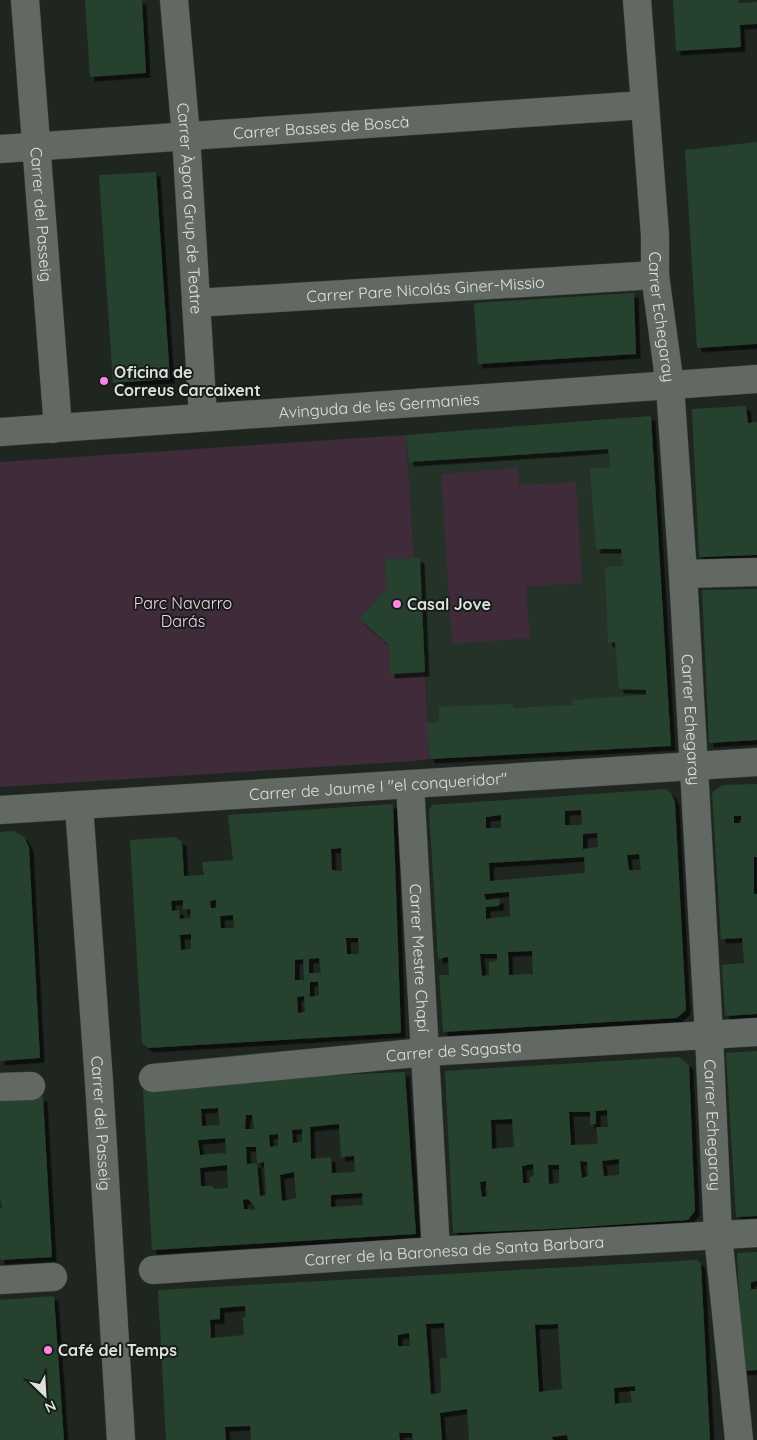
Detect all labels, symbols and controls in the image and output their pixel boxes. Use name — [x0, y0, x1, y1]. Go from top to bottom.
street label: Carrer Àgora Grup de Teatre — [173, 102, 207, 315]
street label: Carrer Basses de Boscà — [233, 111, 410, 143]
street label: Carrer del Passeig — [26, 146, 57, 283]
street label: Carrer Echegaray — [645, 252, 679, 383]
street label: Carrer Pare Nicolás Giner-Missio — [306, 272, 545, 306]
place label: Oficina de Correus Carcaixent — [114, 362, 261, 400]
marker: Oficina de Correus Carcaixent — [98, 375, 110, 387]
street label: Avinguda de les Germanies — [278, 388, 480, 422]
park label: Parc Navarro Darás — [134, 593, 232, 631]
place label: Casal Jove — [407, 594, 491, 614]
marker: Casal Jove — [391, 598, 403, 610]
street label: Carrer Echegaray — [678, 653, 705, 786]
street label: Carrer de Jaume I "el conqueridor" — [249, 768, 508, 804]
street label: Carrer Mestre Chapí — [406, 883, 434, 1033]
street label: Carrer de Sagasta — [385, 1036, 522, 1066]
street label: Carrer del Passeig — [87, 1055, 116, 1191]
street label: Carrer Echegaray — [700, 1059, 726, 1191]
street label: Carrer de la Baronesa de Santa Barbara — [304, 1232, 605, 1270]
place label: Café del Temps — [58, 1340, 177, 1360]
marker: Café del Temps — [42, 1344, 54, 1356]
north arrow — [20, 1370, 70, 1420]
text: N — [42, 1396, 59, 1417]

